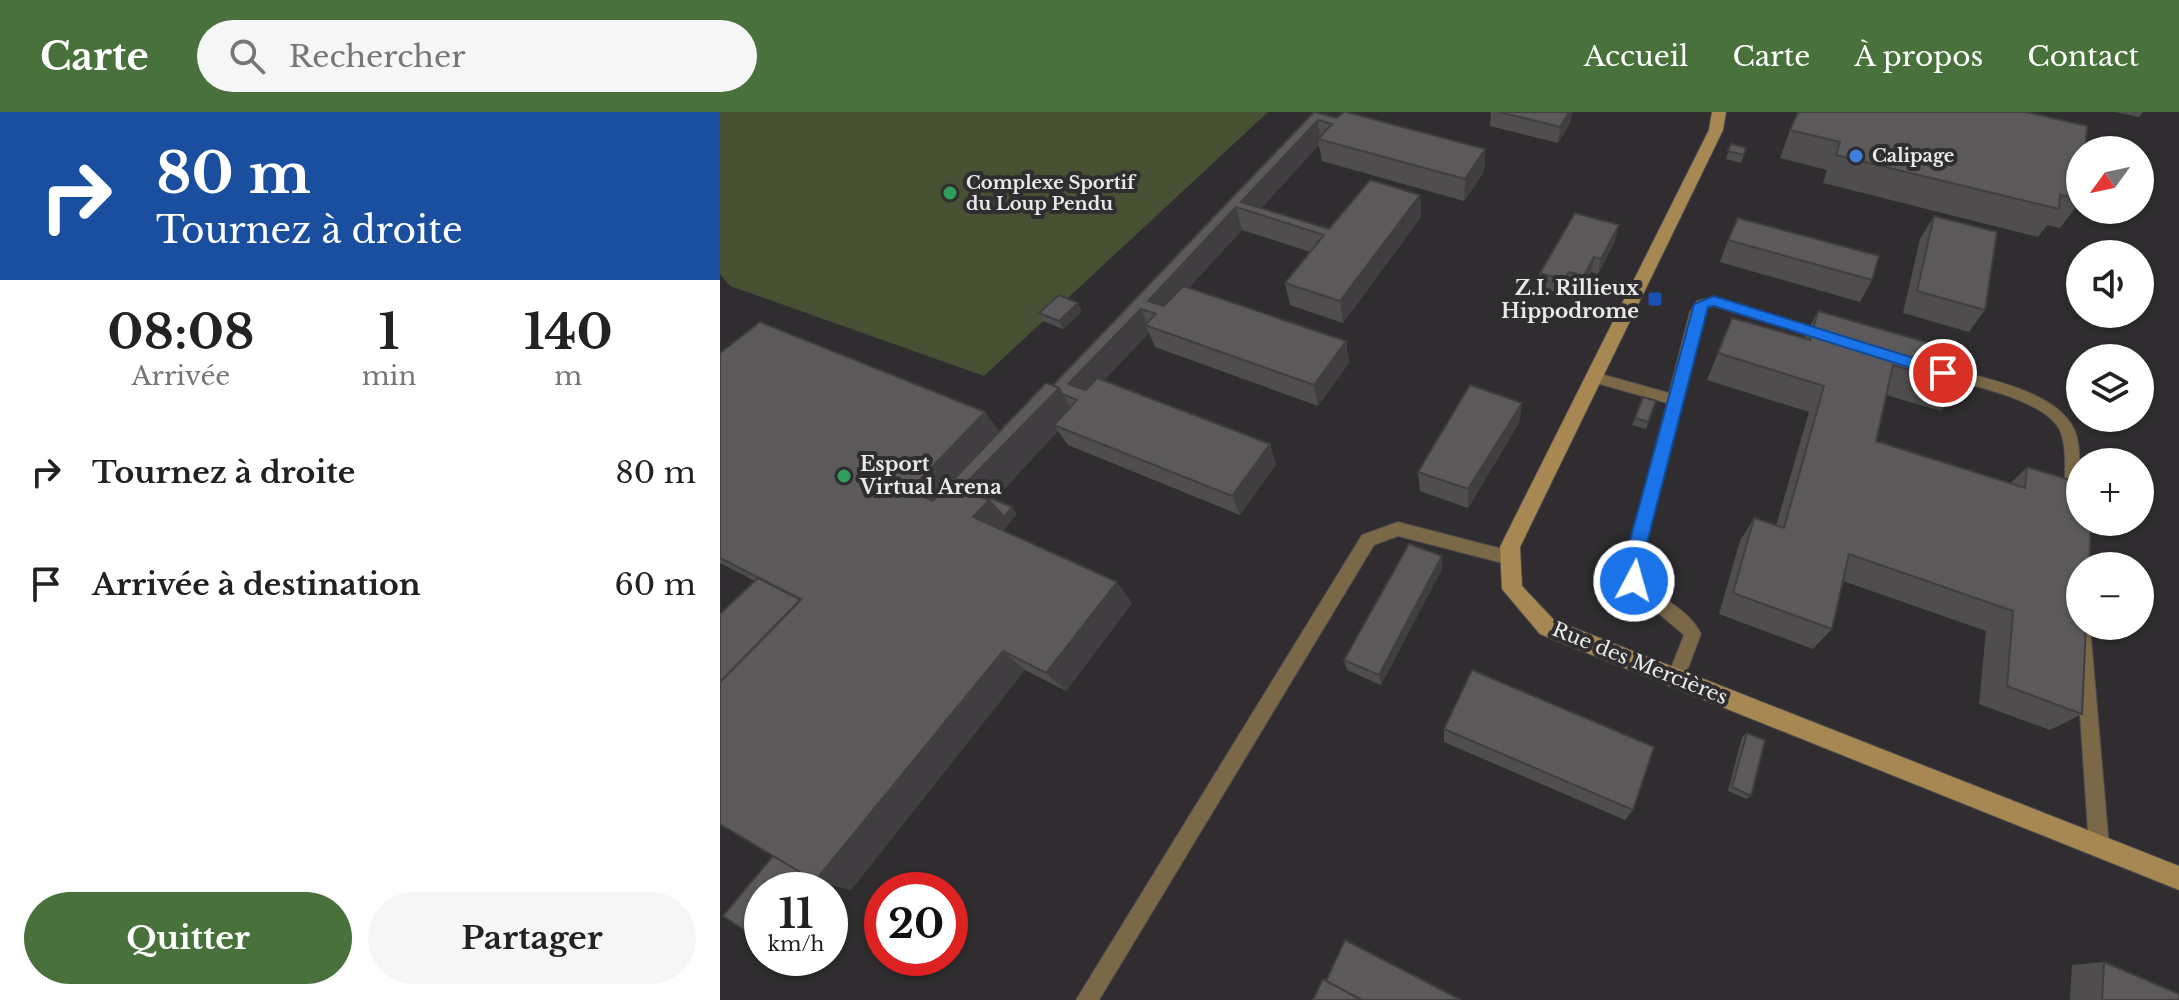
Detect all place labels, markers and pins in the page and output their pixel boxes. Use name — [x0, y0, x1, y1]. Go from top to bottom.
place label: Calipage — [1872, 145, 1954, 167]
marker: Calipage — [1847, 147, 1865, 165]
place label: Complexe Sportif du Loup Pendu — [966, 172, 1137, 215]
marker: Complexe Sportif du Loup Pendu — [941, 184, 959, 202]
place label: Z.I. Rillieux Hippodrome — [1501, 276, 1639, 323]
marker: Z.I. Rillieux Hippodrome — [1646, 290, 1664, 308]
pin — [1909, 339, 1977, 407]
place label: Esport Virtual Arena — [859, 452, 1002, 499]
marker: Esport Virtual Arena — [835, 467, 853, 485]

